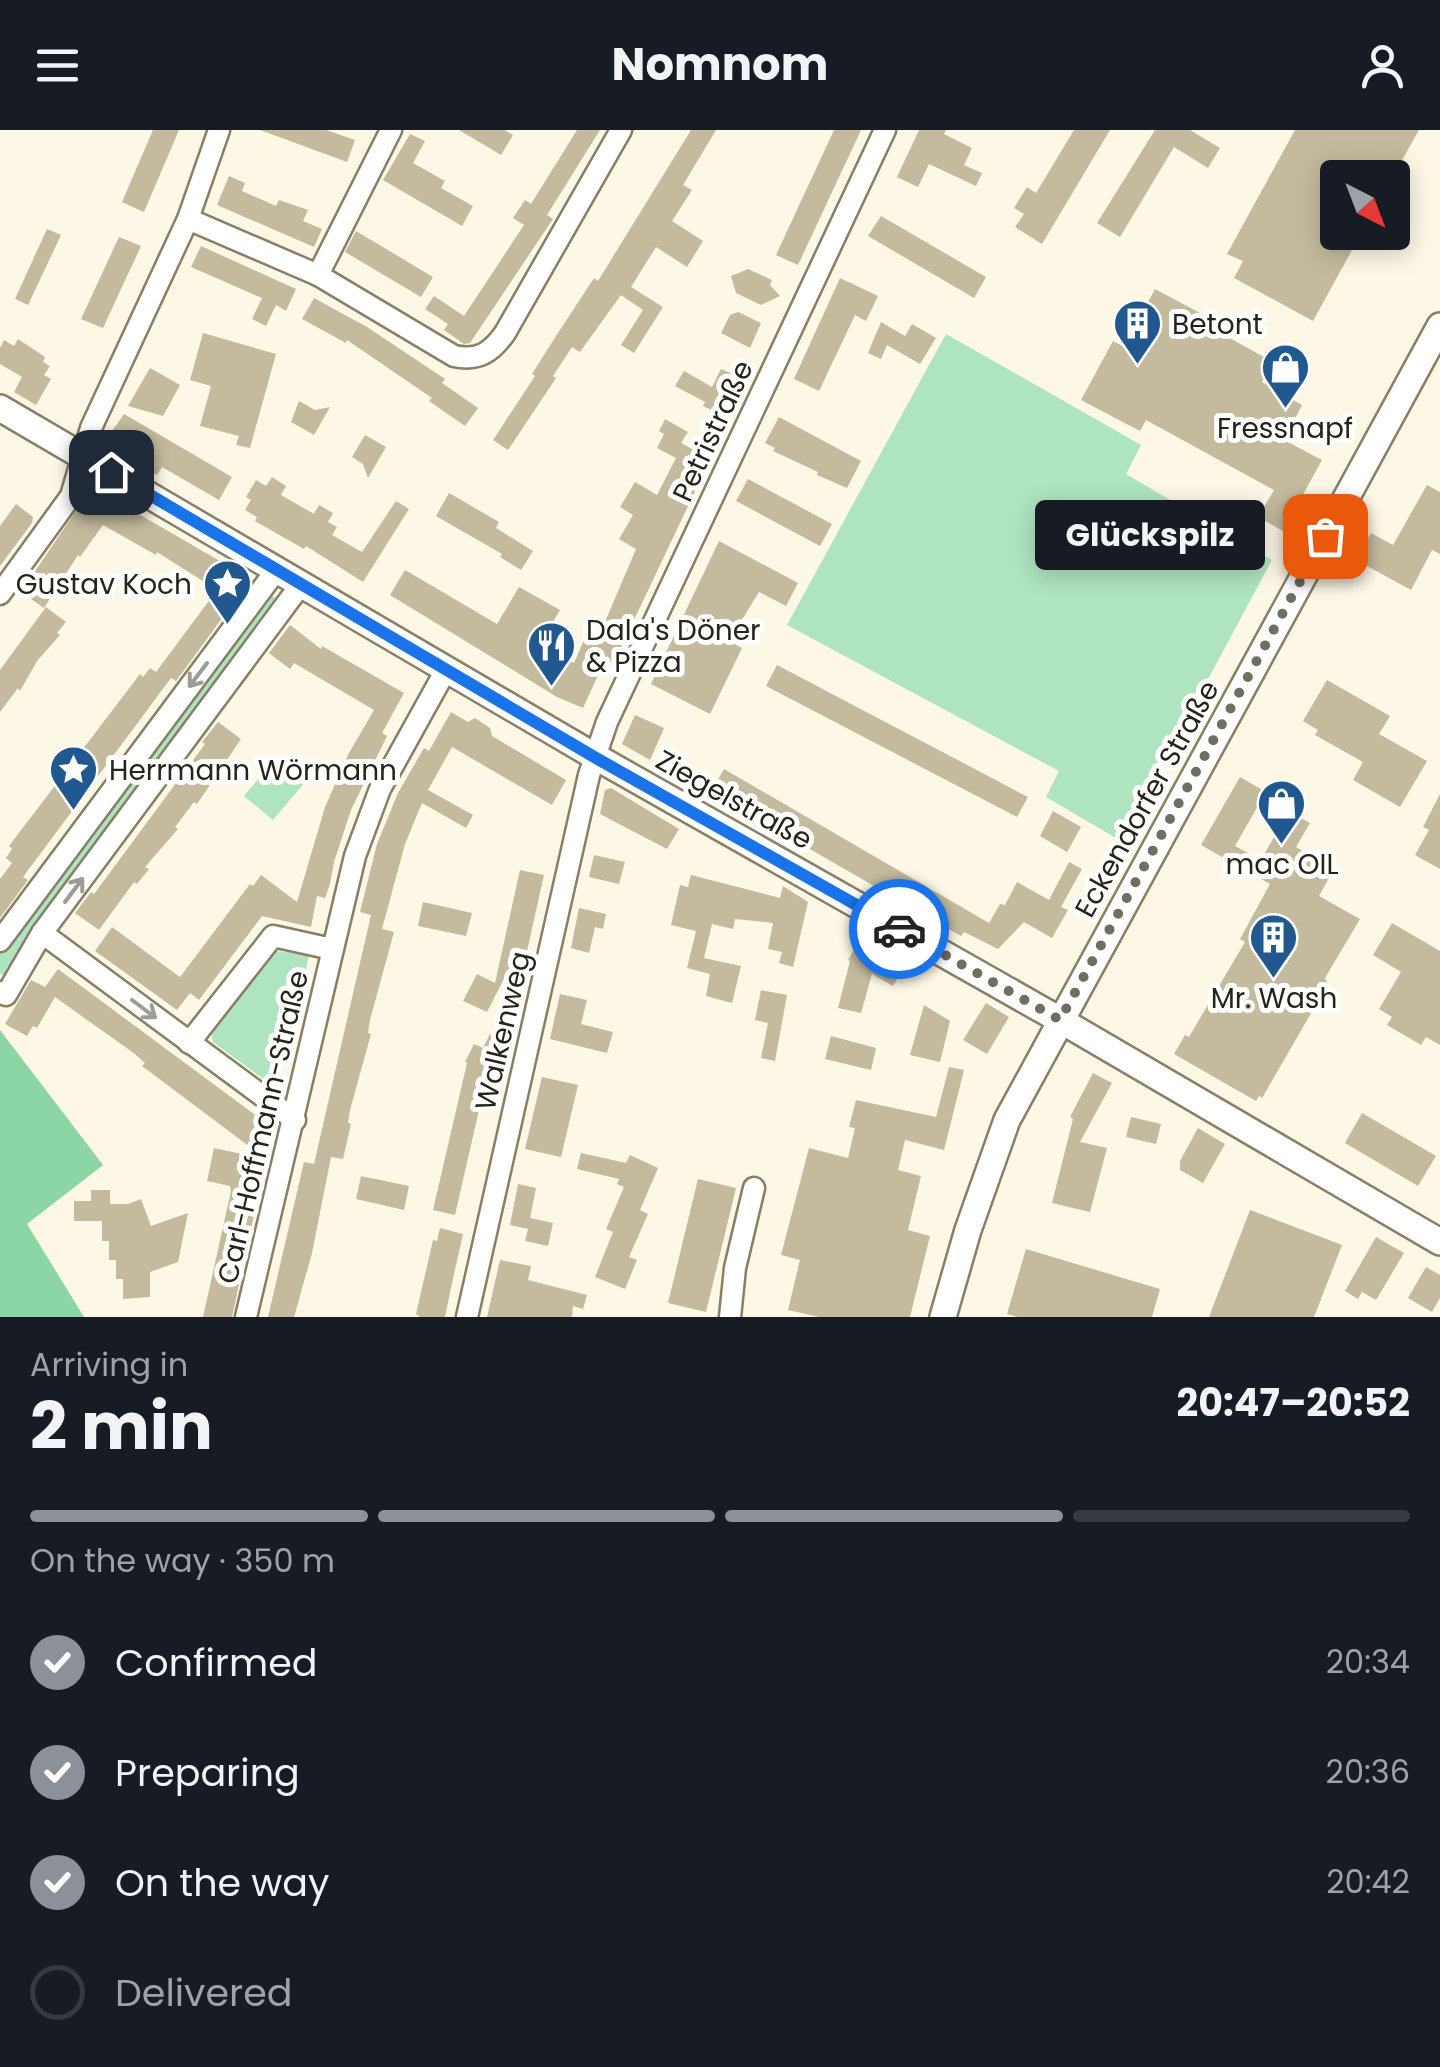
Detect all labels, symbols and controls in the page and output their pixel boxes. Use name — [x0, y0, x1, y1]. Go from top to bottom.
text: Nomnom — [612, 33, 828, 96]
icon: menu — [30, 38, 85, 93]
icon: person — [1355, 38, 1410, 93]
north arrow — [1320, 160, 1410, 250]
map controls — [1320, 160, 1410, 250]
building icon: Betont — [1111, 298, 1163, 366]
place label: Betont — [1172, 305, 1263, 344]
shop icon: Fressnapf — [1259, 342, 1311, 410]
street label: Petristraße — [663, 354, 763, 508]
place label: Fressnapf — [1217, 409, 1353, 448]
pin — [69, 430, 154, 515]
icon: home — [84, 445, 139, 500]
pin — [1283, 494, 1368, 579]
callout: Glückspilz — [1035, 501, 1265, 571]
icon: bag — [1298, 509, 1353, 564]
text: Glückspilz — [1066, 512, 1234, 557]
place icon: Gustav Koch — [201, 558, 253, 626]
place label: Gustav Koch — [16, 565, 192, 604]
place label: Dala's Döner & Pizza — [586, 611, 761, 682]
restaurant icon: Dala's Döner & Pizza — [525, 620, 577, 688]
one-way arrow — [188, 661, 209, 688]
street label: Eckendorfer Straße — [1066, 674, 1228, 924]
street label: Ziegelstraße — [649, 741, 819, 859]
place icon: Herrmann Wörmann — [48, 744, 100, 812]
place label: Herrmann Wörmann — [109, 751, 397, 790]
shop icon: mac OIL — [1256, 778, 1308, 846]
place label: mac OIL — [1225, 845, 1339, 884]
one-way arrow — [64, 877, 85, 904]
courier — [849, 879, 949, 979]
icon: car — [872, 902, 927, 957]
building icon: Mr. Wash — [1248, 912, 1300, 980]
street label: Walkenweg — [466, 948, 540, 1114]
street label: Carl-Hoffmann-Straße — [208, 966, 318, 1288]
place label: Mr. Wash — [1211, 979, 1337, 1018]
one-way arrow — [130, 999, 157, 1020]
text: Arriving in — [30, 1342, 188, 1387]
text: 20:47–20:52 — [1177, 1376, 1410, 1429]
text: 2 min — [30, 1381, 213, 1472]
text: On the way · 350 m — [30, 1538, 335, 1583]
icon: check — [30, 1635, 85, 1690]
text: Confirmed — [115, 1636, 317, 1689]
text: 20:34 — [1326, 1639, 1410, 1684]
icon: check — [30, 1745, 85, 1800]
text: Preparing — [115, 1746, 300, 1799]
text: 20:36 — [1326, 1749, 1410, 1794]
icon: check — [30, 1855, 85, 1910]
text: On the way — [115, 1856, 329, 1909]
text: 20:42 — [1326, 1859, 1410, 1904]
text: Delivered — [115, 1966, 292, 2019]

